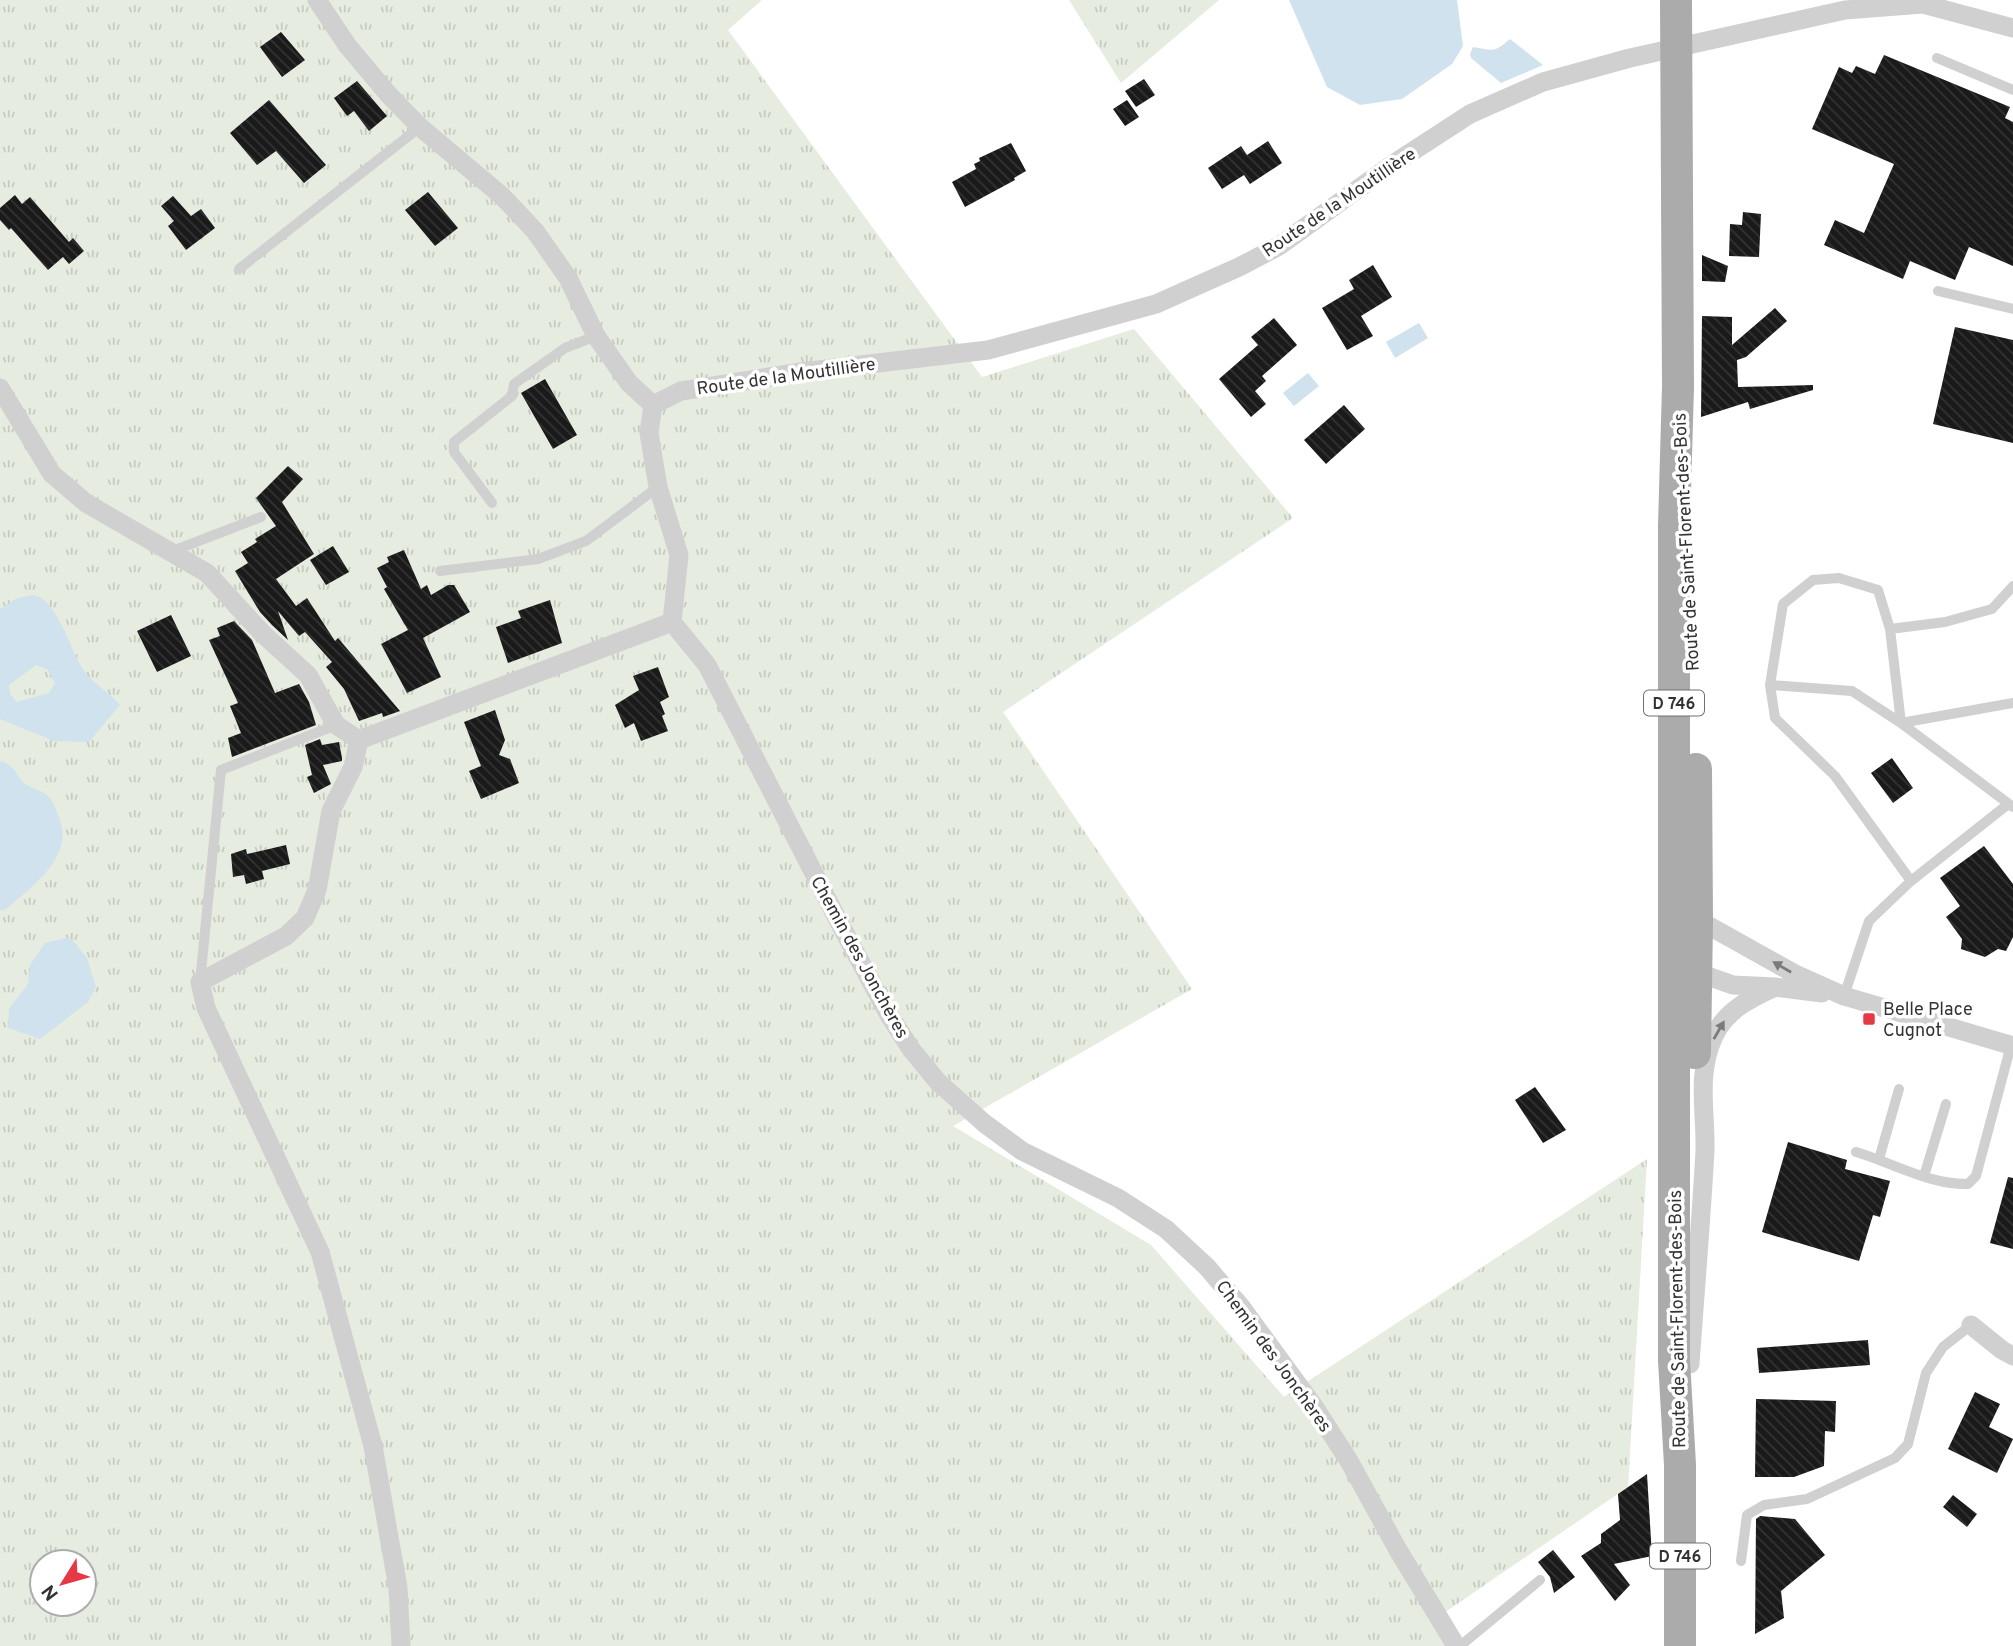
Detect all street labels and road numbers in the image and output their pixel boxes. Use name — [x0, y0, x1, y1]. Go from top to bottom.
street label: Route de la Moutillière — [1259, 143, 1421, 263]
street label: Route de la Moutillière — [695, 354, 877, 401]
street label: Route de Saint-Florent-des-Bois — [1669, 412, 1706, 672]
road number: D 746 — [1644, 690, 1704, 716]
street label: Chemin des Jonchères — [804, 872, 913, 1043]
street label: Route de Saint-Florent-des-Bois — [1665, 1190, 1692, 1448]
street label: Chemin des Jonchères — [1210, 1276, 1336, 1437]
road number: D 746 — [1650, 1544, 1710, 1568]

